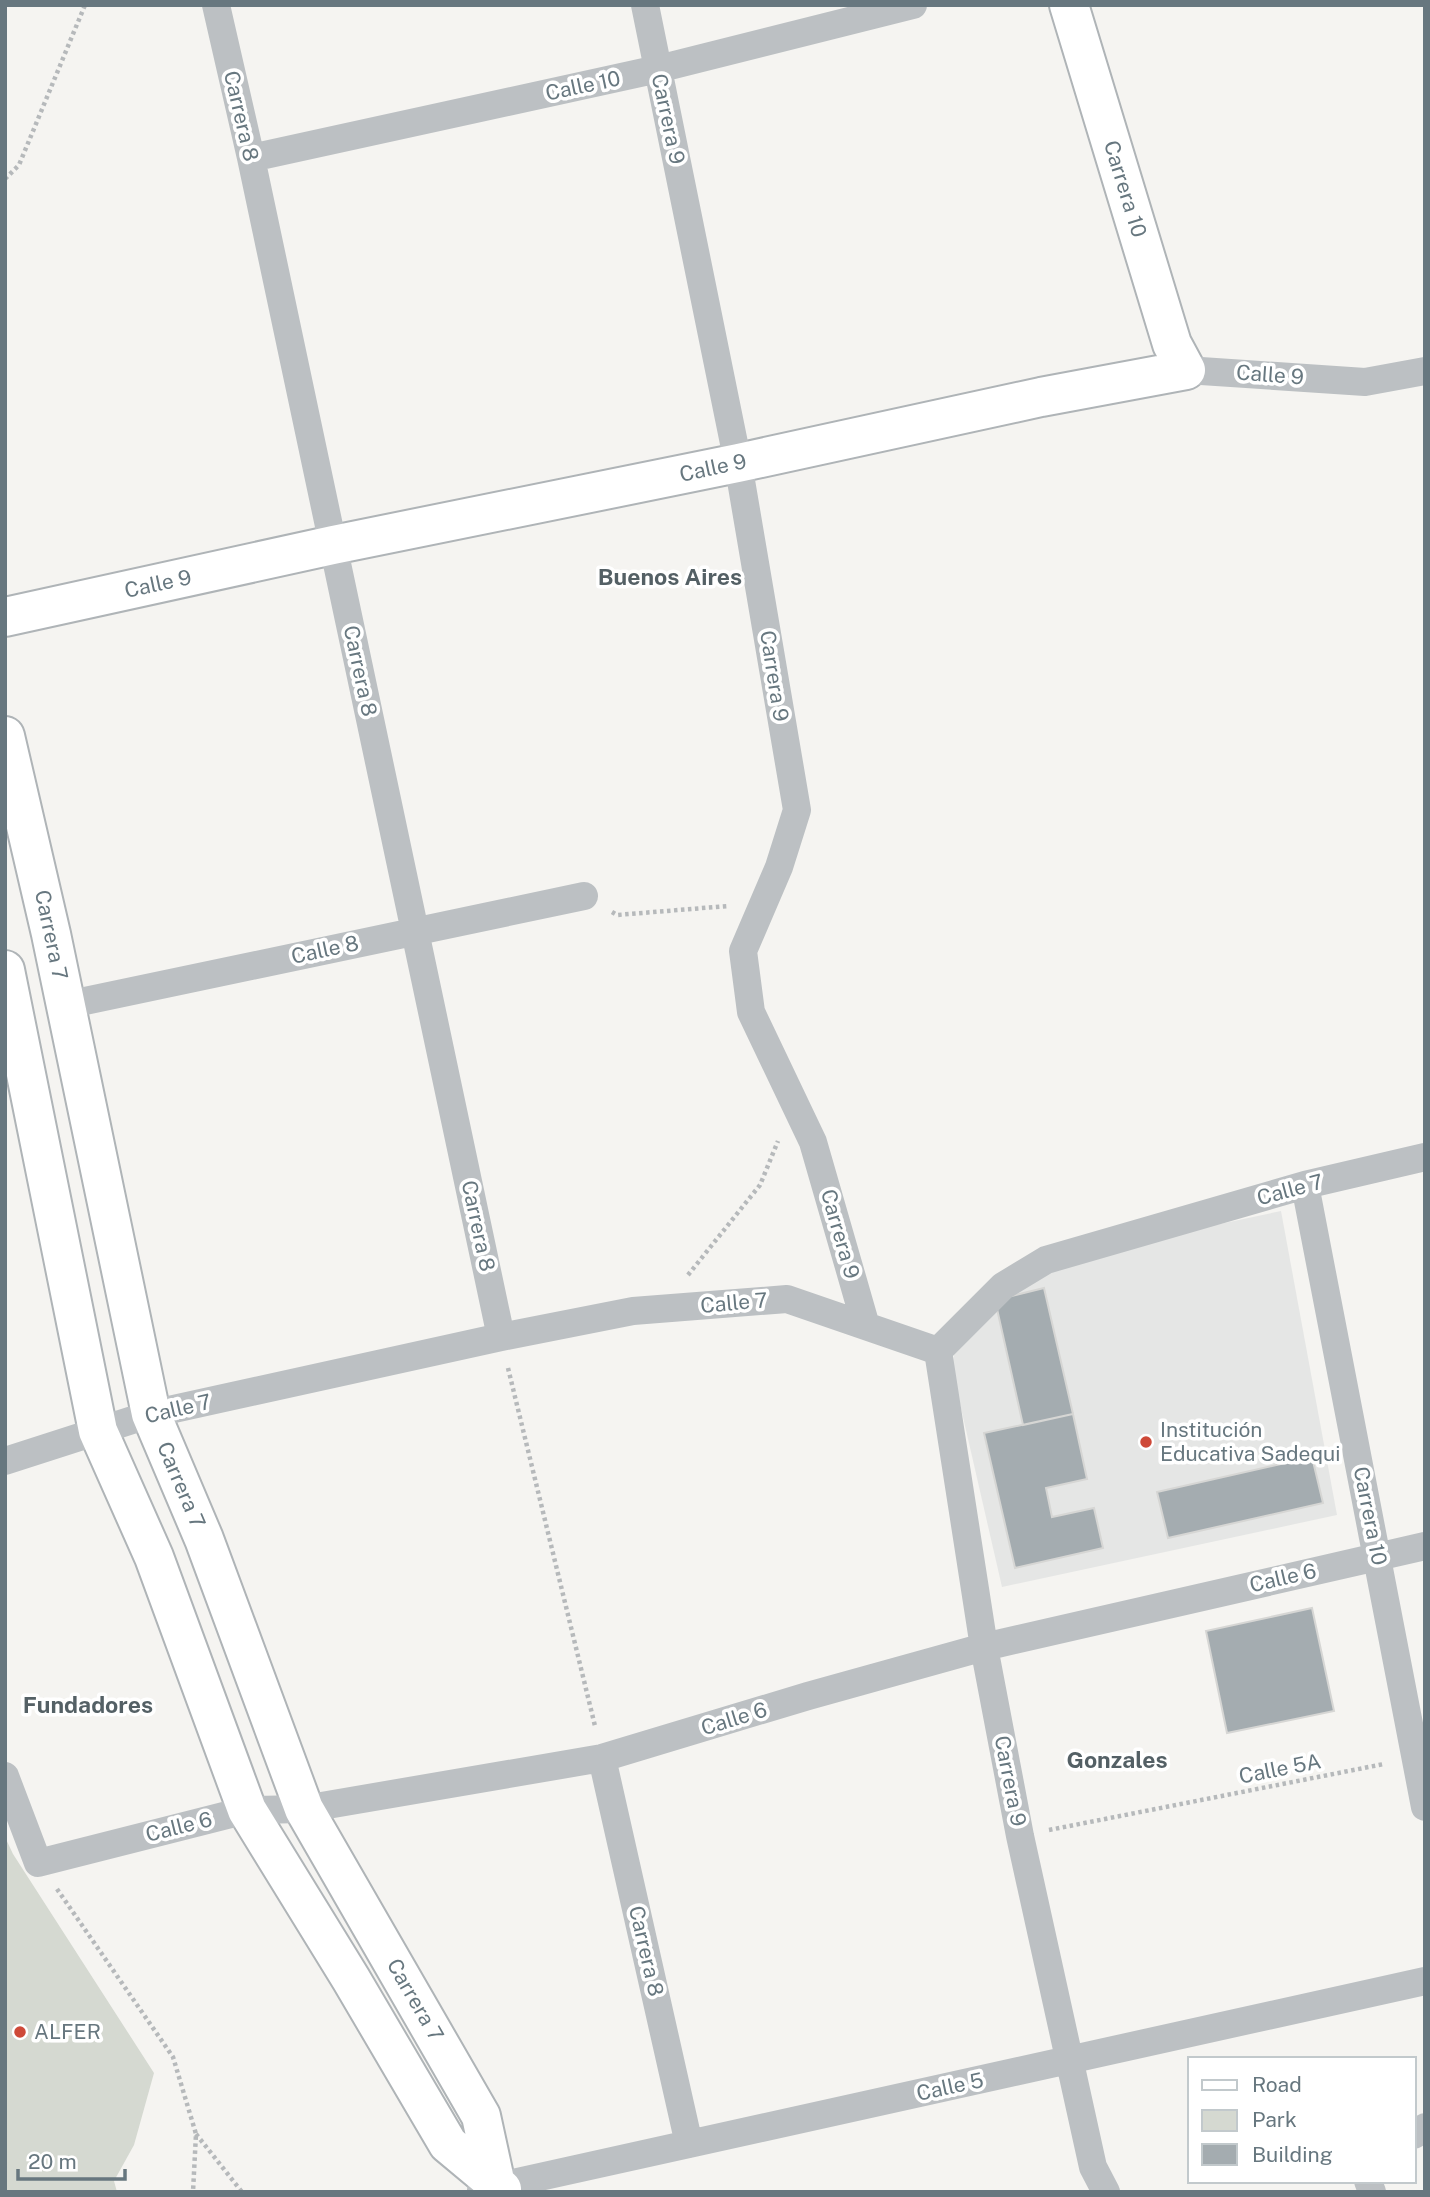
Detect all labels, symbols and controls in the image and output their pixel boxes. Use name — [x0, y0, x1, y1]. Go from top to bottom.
street label: Calle 10 — [543, 65, 623, 106]
street label: Carrera 8 — [219, 68, 264, 164]
street label: Carrera 9 — [647, 71, 690, 166]
street label: Carrera 10 — [1099, 137, 1152, 240]
street label: Calle 9 — [1235, 360, 1305, 389]
street label: Calle 9 — [677, 448, 749, 487]
district label: Buenos Aires — [598, 563, 742, 590]
street label: Calle 9 — [122, 564, 194, 603]
street label: Carrera 8 — [339, 623, 382, 719]
street label: Carrera 9 — [755, 629, 794, 723]
street label: Carrera 7 — [30, 888, 73, 982]
street label: Calle 8 — [289, 930, 361, 969]
street label: Calle 7 — [1254, 1169, 1326, 1210]
street label: Carrera 8 — [457, 1178, 500, 1274]
street label: Carrera 9 — [816, 1186, 865, 1281]
street label: Calle 7 — [699, 1287, 769, 1318]
street label: Calle 7 — [142, 1389, 213, 1428]
place label: Institución Educativa Sadequi — [1160, 1417, 1341, 1466]
marker: Institución Educativa Sadequi — [1138, 1434, 1154, 1450]
street label: Carrera 7 — [152, 1438, 211, 1532]
street label: Carrera 10 — [1349, 1464, 1392, 1567]
street label: Calle 6 — [1247, 1558, 1319, 1597]
district label: Fundadores — [23, 1691, 153, 1718]
street label: Calle 6 — [698, 1697, 770, 1740]
street label: Carrera 9 — [989, 1733, 1032, 1828]
district label: Gonzales — [1066, 1746, 1168, 1773]
street label: Calle 5A — [1237, 1748, 1323, 1789]
street label: Calle 6 — [143, 1806, 215, 1847]
street label: Carrera 8 — [624, 1903, 669, 1999]
street label: Carrera 7 — [382, 1954, 449, 2046]
place label: ALFER — [34, 2019, 101, 2044]
marker: ALFER — [12, 2024, 28, 2040]
legend — [1188, 2057, 1416, 2183]
street label: Calle 5 — [914, 2067, 986, 2106]
text: Road — [1252, 2072, 1302, 2097]
text: Park — [1252, 2107, 1297, 2132]
scale bar — [18, 2138, 124, 2182]
text: Building — [1252, 2142, 1333, 2167]
text: 20 m — [28, 2149, 77, 2174]

